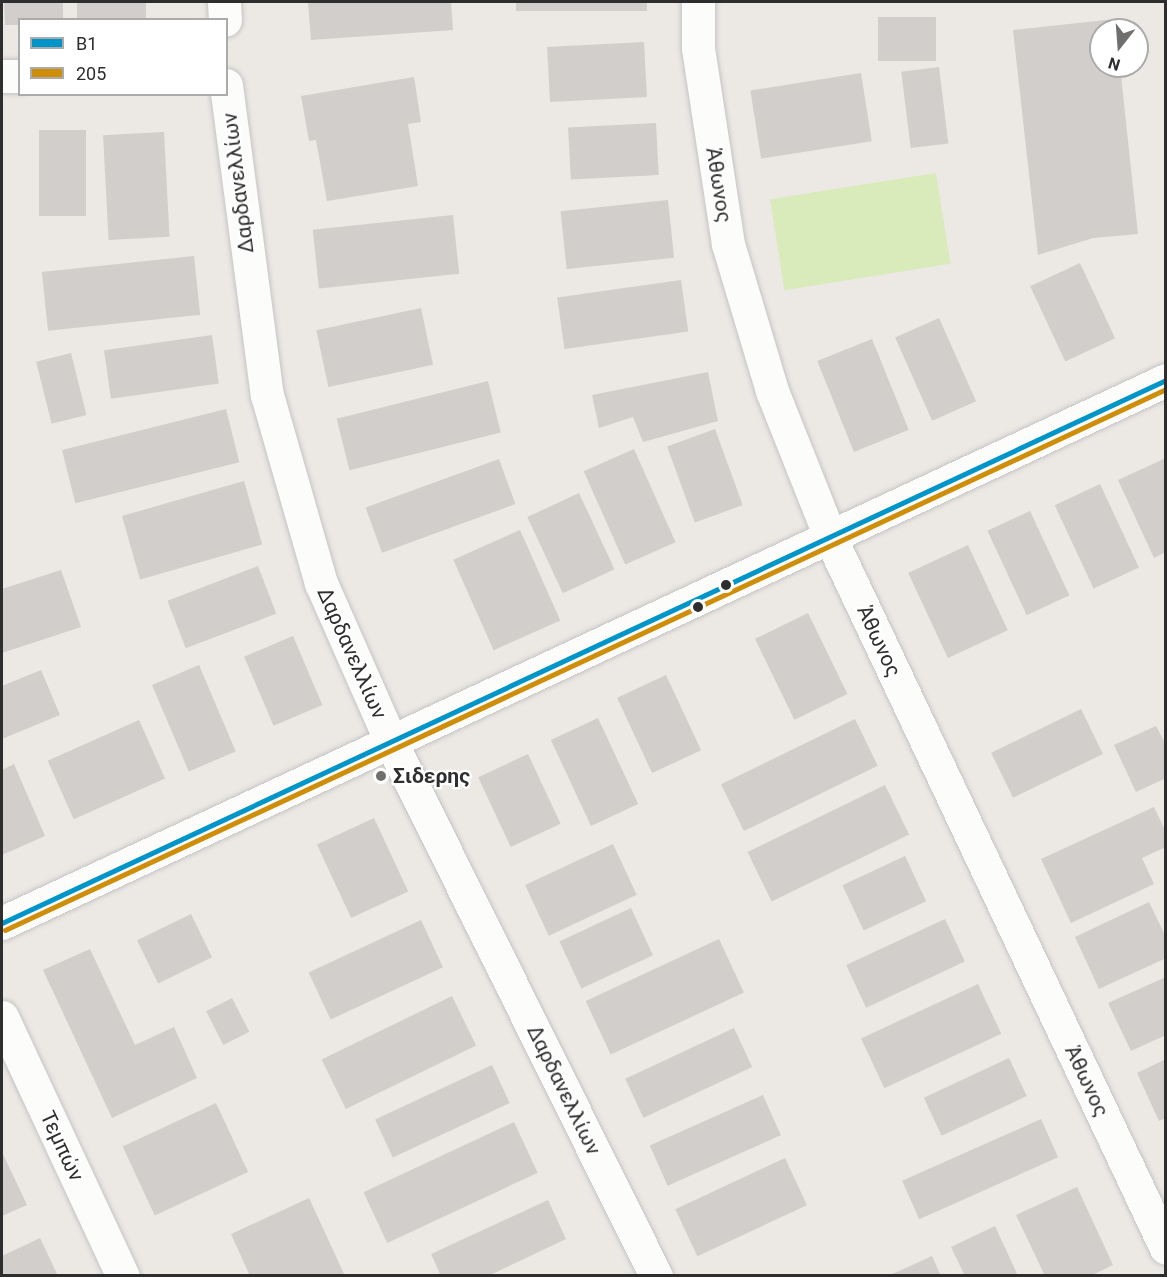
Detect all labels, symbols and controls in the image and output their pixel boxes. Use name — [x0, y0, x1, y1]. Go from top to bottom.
legend — [18, 18, 228, 96]
north arrow — [1089, 18, 1149, 78]
text: Β1 — [76, 33, 97, 54]
text: N — [1106, 53, 1122, 75]
text: 205 — [76, 63, 106, 84]
street label: Δαρδανελλίων — [217, 111, 259, 255]
street label: Άθωνος — [701, 145, 737, 225]
unlabelled marker — [720, 579, 732, 591]
street label: Δαρδανελλίων — [312, 583, 392, 723]
unlabelled marker — [692, 601, 704, 613]
street label: Άθωνος — [851, 601, 907, 681]
place label: Σιδερης — [393, 763, 470, 789]
marker: Σιδερης — [374, 769, 388, 783]
street label: Δαρδανελλίων — [522, 1021, 606, 1159]
street label: Άθωνος — [1059, 1041, 1115, 1121]
street label: Τεμπών — [35, 1107, 89, 1185]

